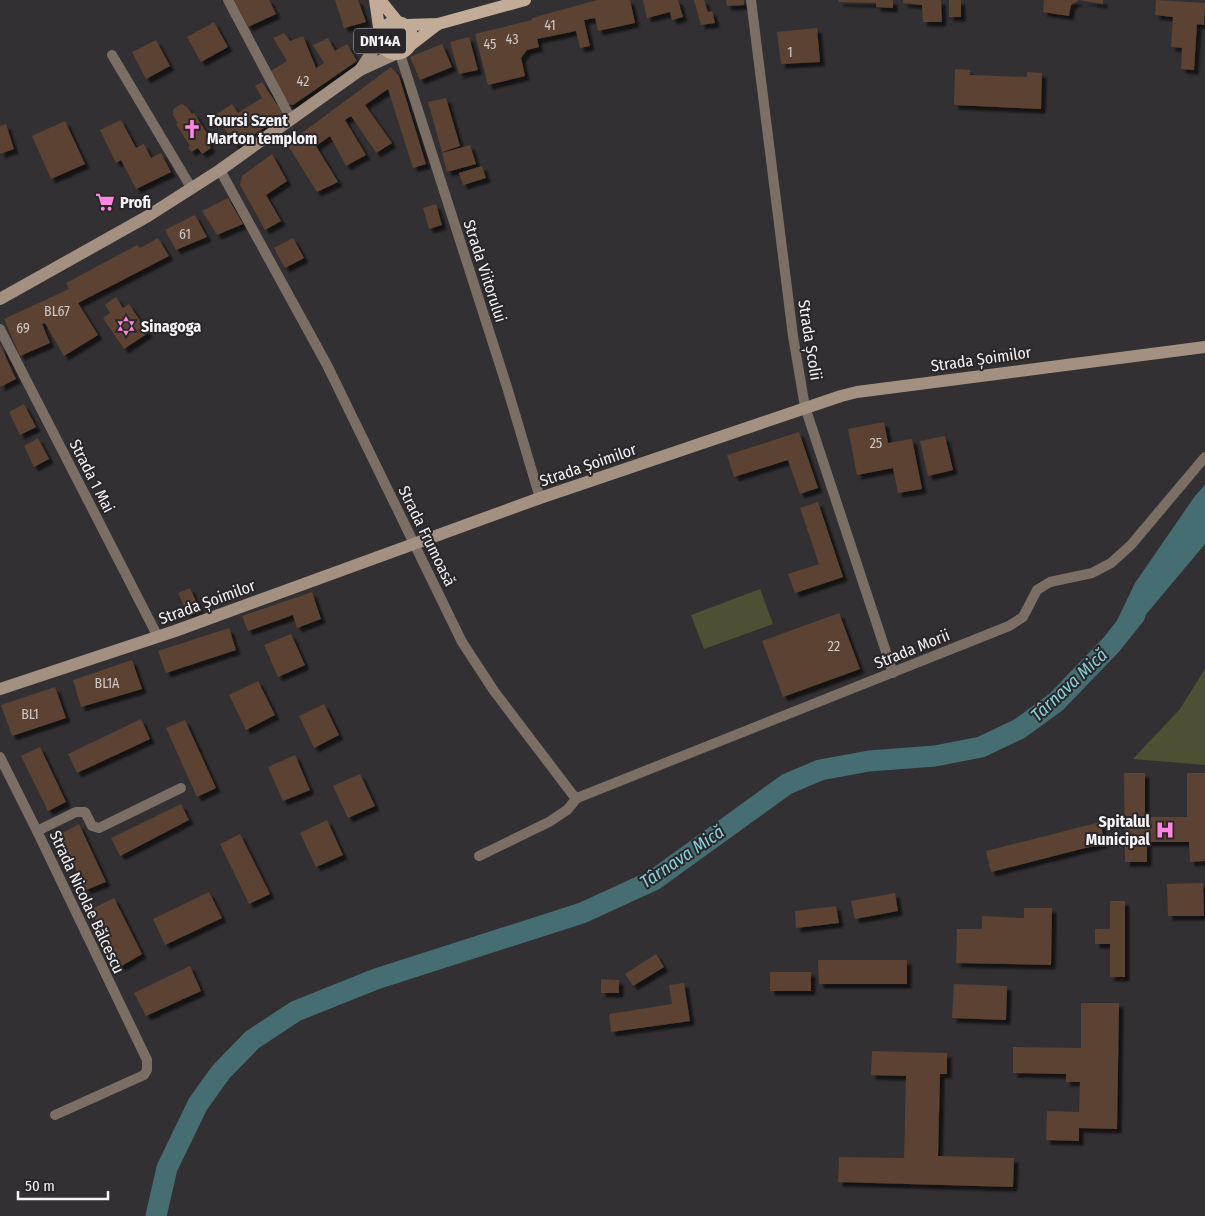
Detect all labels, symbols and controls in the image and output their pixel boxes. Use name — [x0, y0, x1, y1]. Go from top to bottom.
house number: 41 — [544, 17, 556, 34]
road number: DN14A — [354, 28, 406, 54]
house number: 43 — [506, 31, 518, 48]
house number: 45 — [483, 36, 497, 53]
house number: 1 — [787, 44, 793, 61]
house number: 42 — [297, 73, 309, 90]
place label: Toursi Szent Marton templom — [207, 111, 317, 148]
church icon: Toursi Szent Marton templom — [181, 118, 203, 140]
supermarket icon: Profi — [94, 191, 116, 213]
place label: Profi — [120, 193, 151, 212]
street label: Strada Viitorului — [460, 217, 510, 325]
house number: 61 — [179, 226, 191, 243]
street label: Strada Școlii — [793, 298, 826, 382]
house number: BL67 — [44, 303, 70, 320]
synagogue icon: Sinagoga — [115, 315, 137, 337]
place label: Sinagoga — [141, 317, 201, 336]
house number: 69 — [16, 320, 30, 337]
street label: Strada Șoimilor — [930, 342, 1033, 376]
house number: 25 — [870, 435, 882, 452]
street label: Strada 1 Mai — [65, 436, 119, 516]
street label: Strada Șoimilor — [537, 439, 640, 491]
street label: Strada Frumoasă — [394, 483, 460, 590]
street label: Strada Șoimilor — [156, 576, 258, 629]
street label: Strada Morii — [871, 625, 953, 673]
house number: 22 — [828, 638, 840, 655]
water label: Târnava Mică — [1026, 644, 1112, 726]
house number: BL1A — [94, 675, 120, 692]
house number: BL1 — [21, 706, 39, 723]
place label: Spitalul Municipal — [1086, 812, 1151, 849]
hospital icon: Spitalul Municipal — [1154, 819, 1176, 841]
water label: Târnava Mică — [636, 821, 728, 893]
street label: Strada Nicolae Bălcescu — [46, 827, 128, 977]
scale bar — [18, 1168, 108, 1200]
text: 50 m — [25, 1177, 55, 1195]

